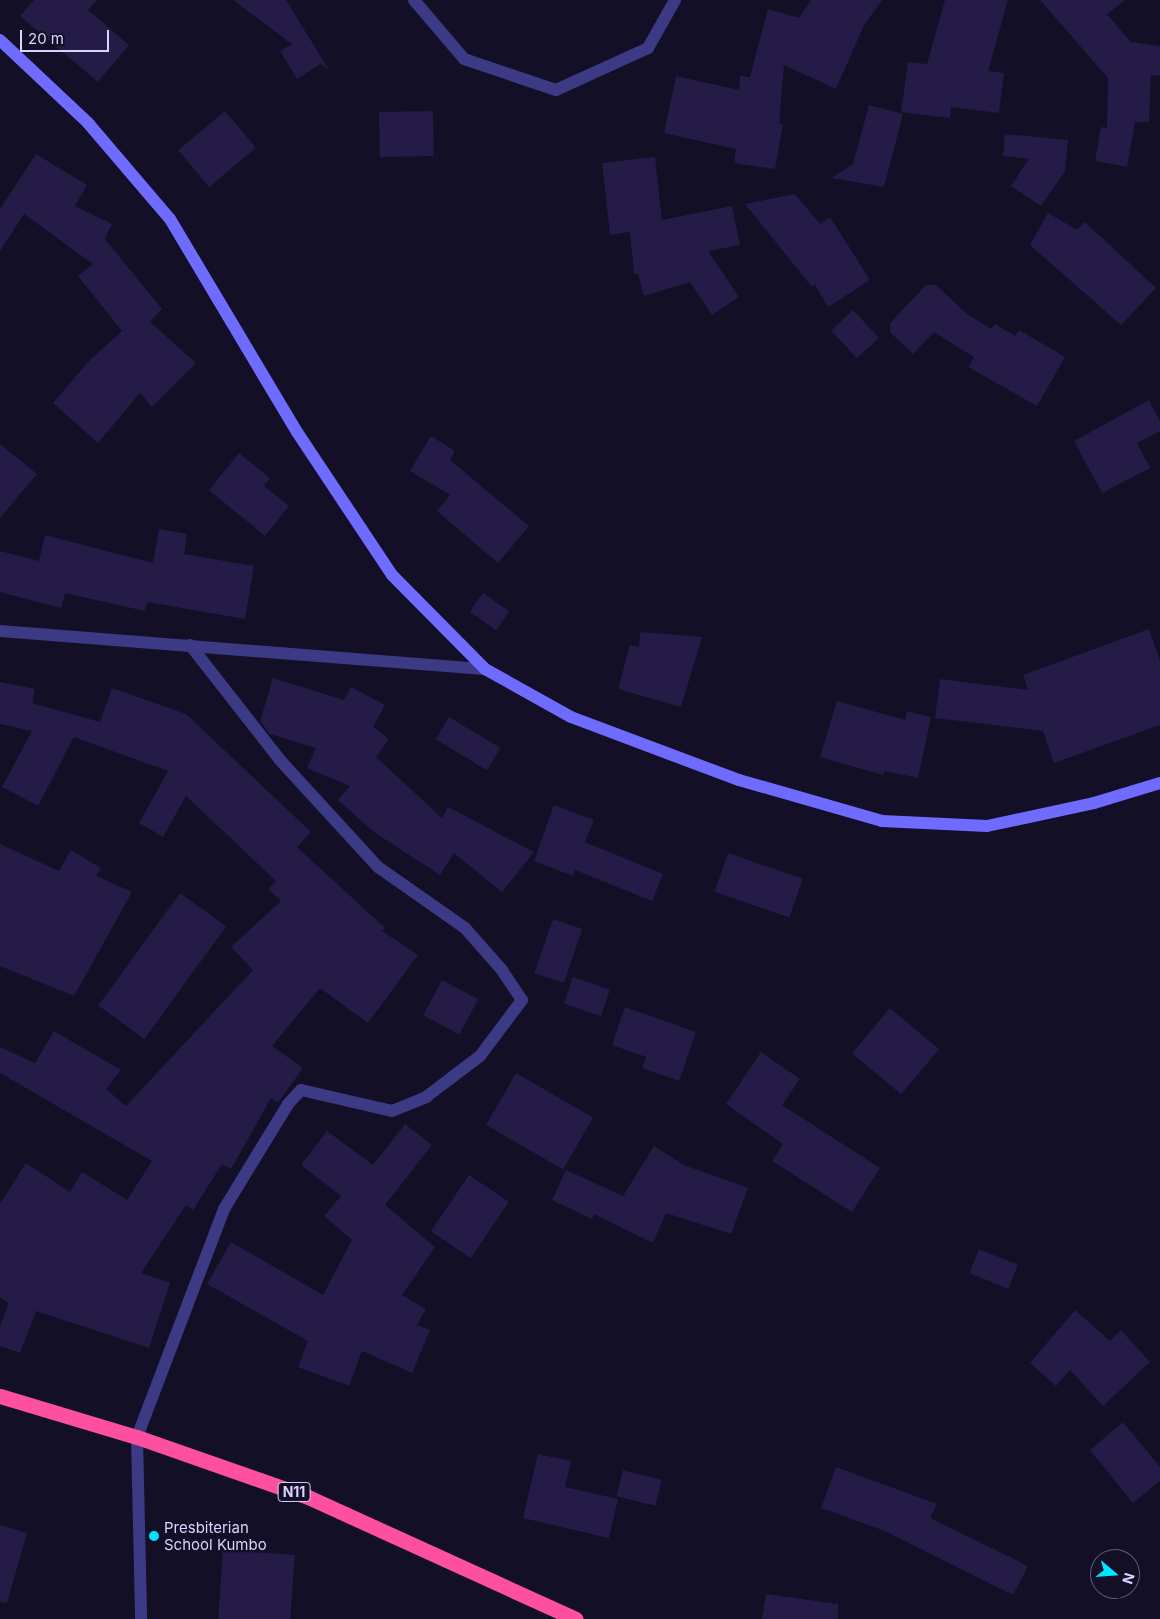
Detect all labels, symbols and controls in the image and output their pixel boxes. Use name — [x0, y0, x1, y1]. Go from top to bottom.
scale bar — [22, 20, 111, 52]
text: 20 m — [28, 29, 64, 48]
road number: N11 — [276, 1480, 312, 1504]
place label: Presbiterian School Kumbo — [164, 1518, 267, 1553]
marker: Presbiterian School Kumbo — [148, 1530, 160, 1542]
north arrow — [1090, 1549, 1140, 1599]
text: N — [1119, 1571, 1139, 1586]

